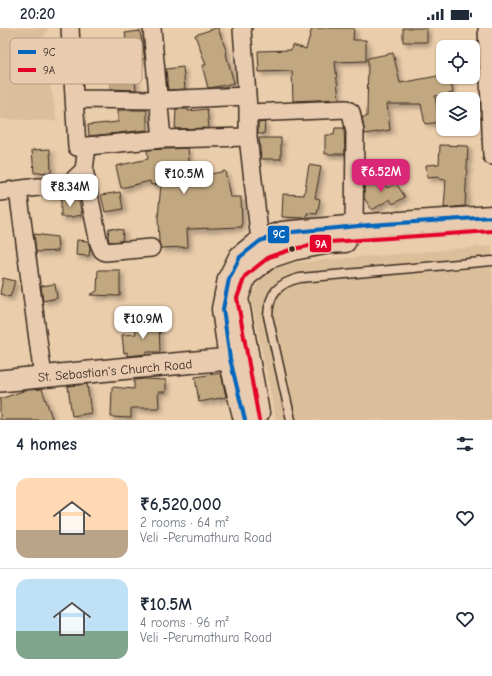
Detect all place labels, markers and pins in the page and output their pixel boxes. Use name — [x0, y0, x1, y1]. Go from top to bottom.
pin: ₹6.52M — [348, 159, 414, 193]
pin: ₹10.5M — [151, 161, 217, 195]
pin: ₹8.34M — [37, 174, 103, 208]
unlabelled marker — [287, 244, 297, 254]
pin: ₹10.9M — [110, 306, 176, 340]

